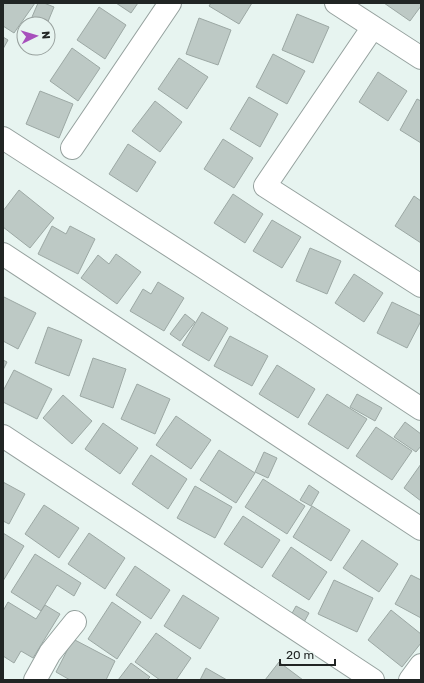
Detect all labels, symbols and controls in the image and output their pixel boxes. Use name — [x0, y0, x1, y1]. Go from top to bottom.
north arrow — [16, 16, 56, 56]
text: N — [39, 31, 52, 40]
scale bar — [280, 641, 335, 667]
text: 20 m — [286, 648, 314, 662]

